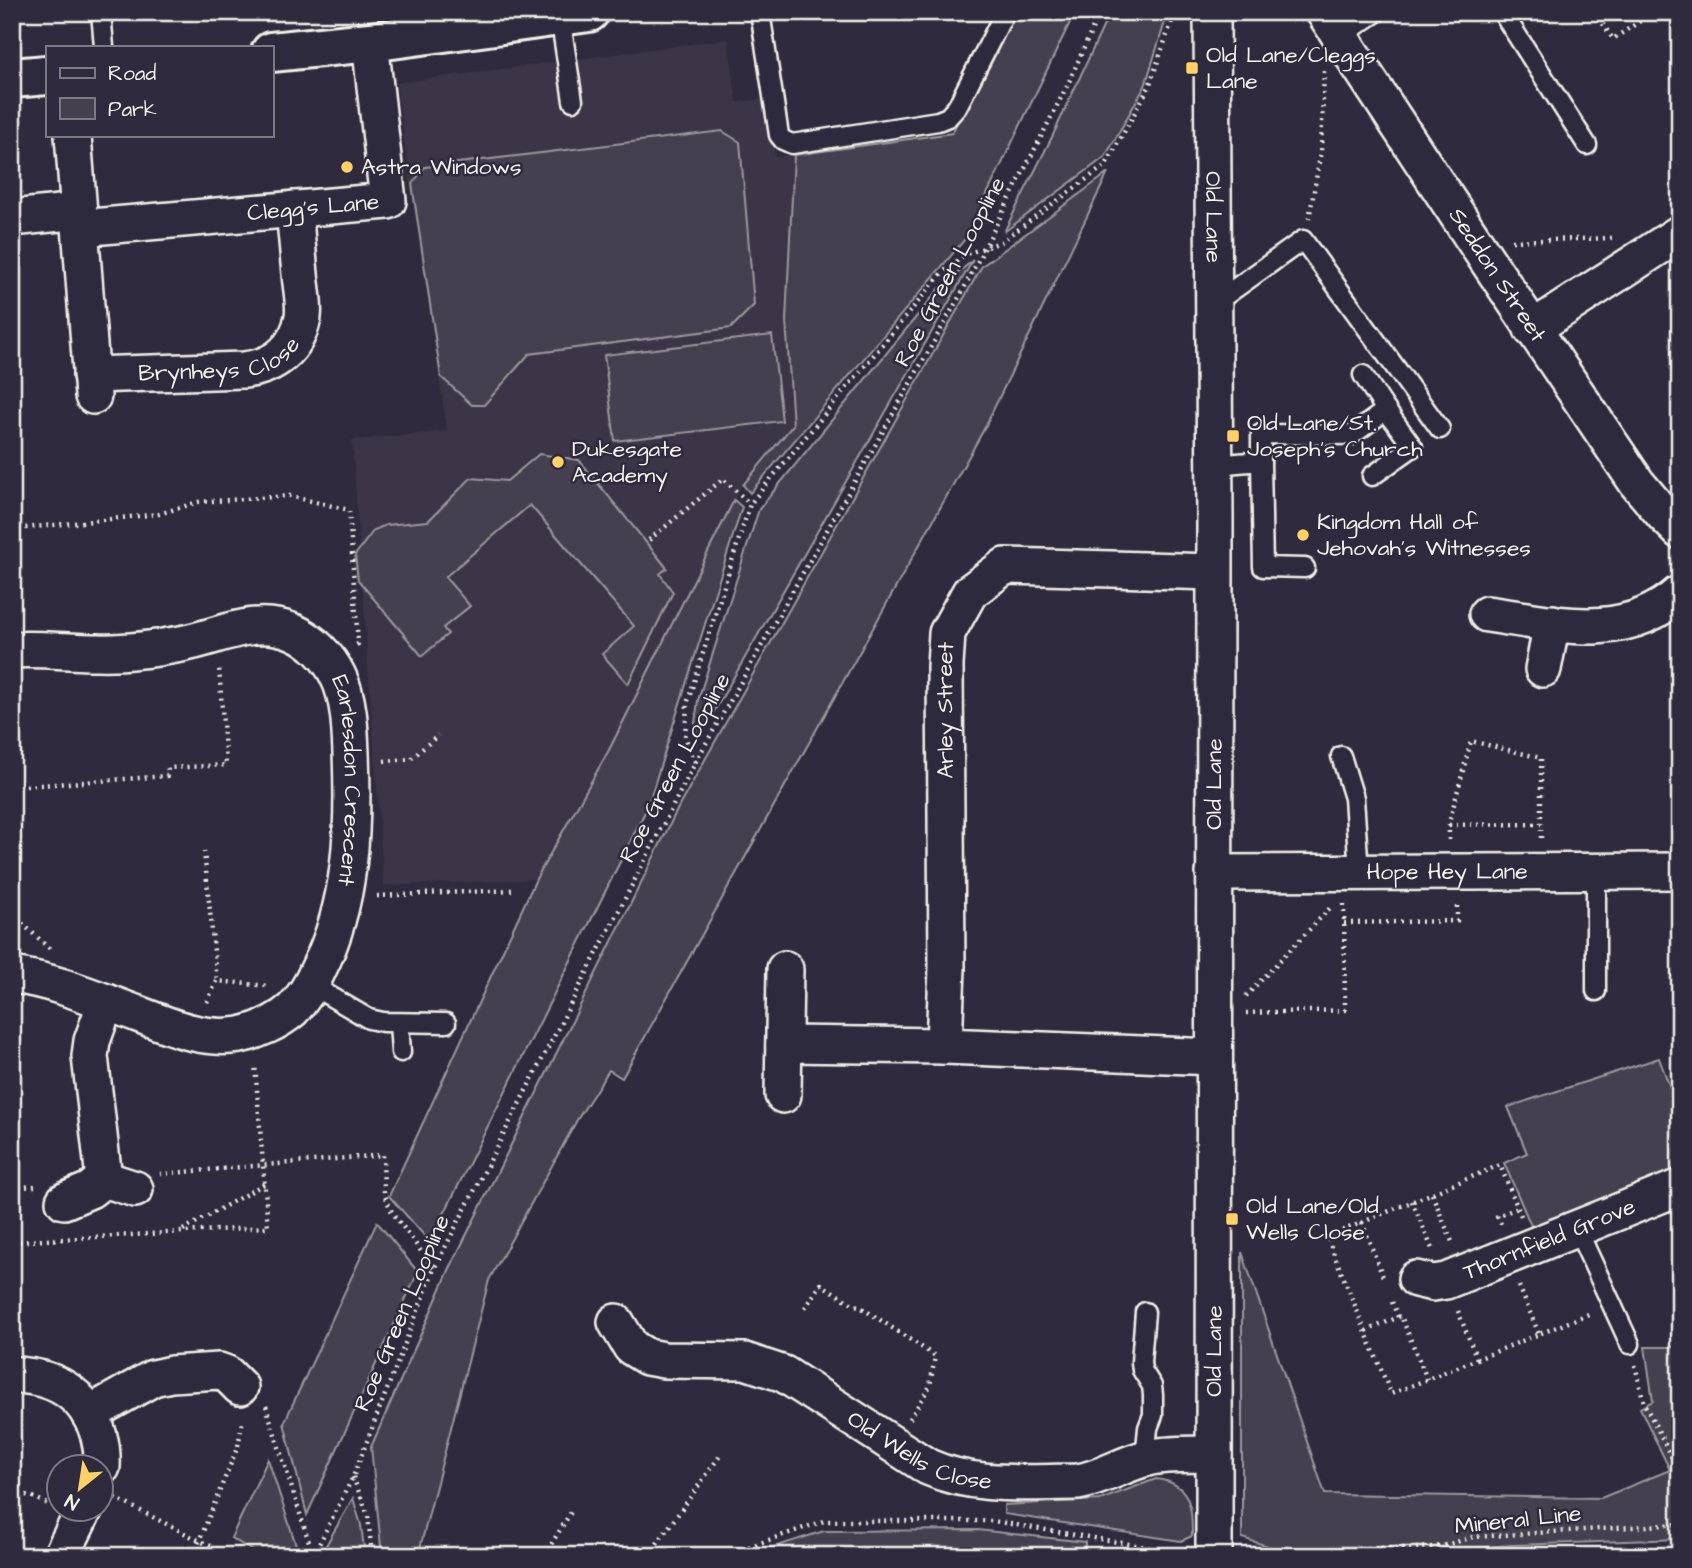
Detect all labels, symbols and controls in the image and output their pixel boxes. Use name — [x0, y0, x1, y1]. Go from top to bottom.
place label: Old Lane/Cleggs Lane — [1206, 39, 1376, 97]
legend — [46, 46, 273, 136]
text: Road — [108, 59, 156, 88]
marker: Old Lane/Cleggs Lane — [1184, 60, 1200, 76]
text: Park — [108, 95, 157, 124]
place label: Astra Windows — [361, 151, 522, 183]
marker: Astra Windows — [339, 159, 355, 175]
street label: Roe Green Loopline — [886, 171, 1014, 373]
street label: Old Lane — [1197, 171, 1229, 263]
street label: Clegg's Lane — [246, 186, 380, 229]
street label: Seddon Street — [1441, 201, 1554, 349]
street label: Brynheys Close — [138, 330, 308, 389]
place label: Old Lane/St. Joseph's Church — [1247, 407, 1423, 465]
marker: Old Lane/St. Joseph's Church — [1225, 428, 1241, 444]
place label: Dukesgate Academy — [572, 433, 682, 492]
marker: Dukesgate Academy — [550, 454, 566, 470]
place label: Kingdom Hall of Jehovah's Witnesses — [1317, 506, 1531, 564]
marker: Kingdom Hall of Jehovah's Witnesses — [1295, 527, 1311, 543]
street label: Arley Street — [929, 640, 962, 779]
street label: Roe Green Loopline — [611, 667, 739, 869]
street label: Earlesdon Crescent — [323, 670, 368, 889]
street label: Old Lane — [1198, 738, 1230, 830]
street label: Hope Hey Lane — [1366, 856, 1528, 889]
place label: Old Lane/Old Wells Close — [1246, 1190, 1379, 1248]
street label: Thornfield Grove — [1458, 1191, 1640, 1288]
street label: Roe Green Loopline — [346, 1210, 458, 1416]
marker: Old Lane/Old Wells Close — [1224, 1211, 1240, 1227]
street label: Old Lane — [1198, 1305, 1230, 1397]
street label: Old Wells Close — [841, 1403, 993, 1498]
north arrow — [46, 1452, 116, 1522]
text: N — [60, 1487, 84, 1516]
street label: Mineral Line — [1453, 1497, 1583, 1543]

